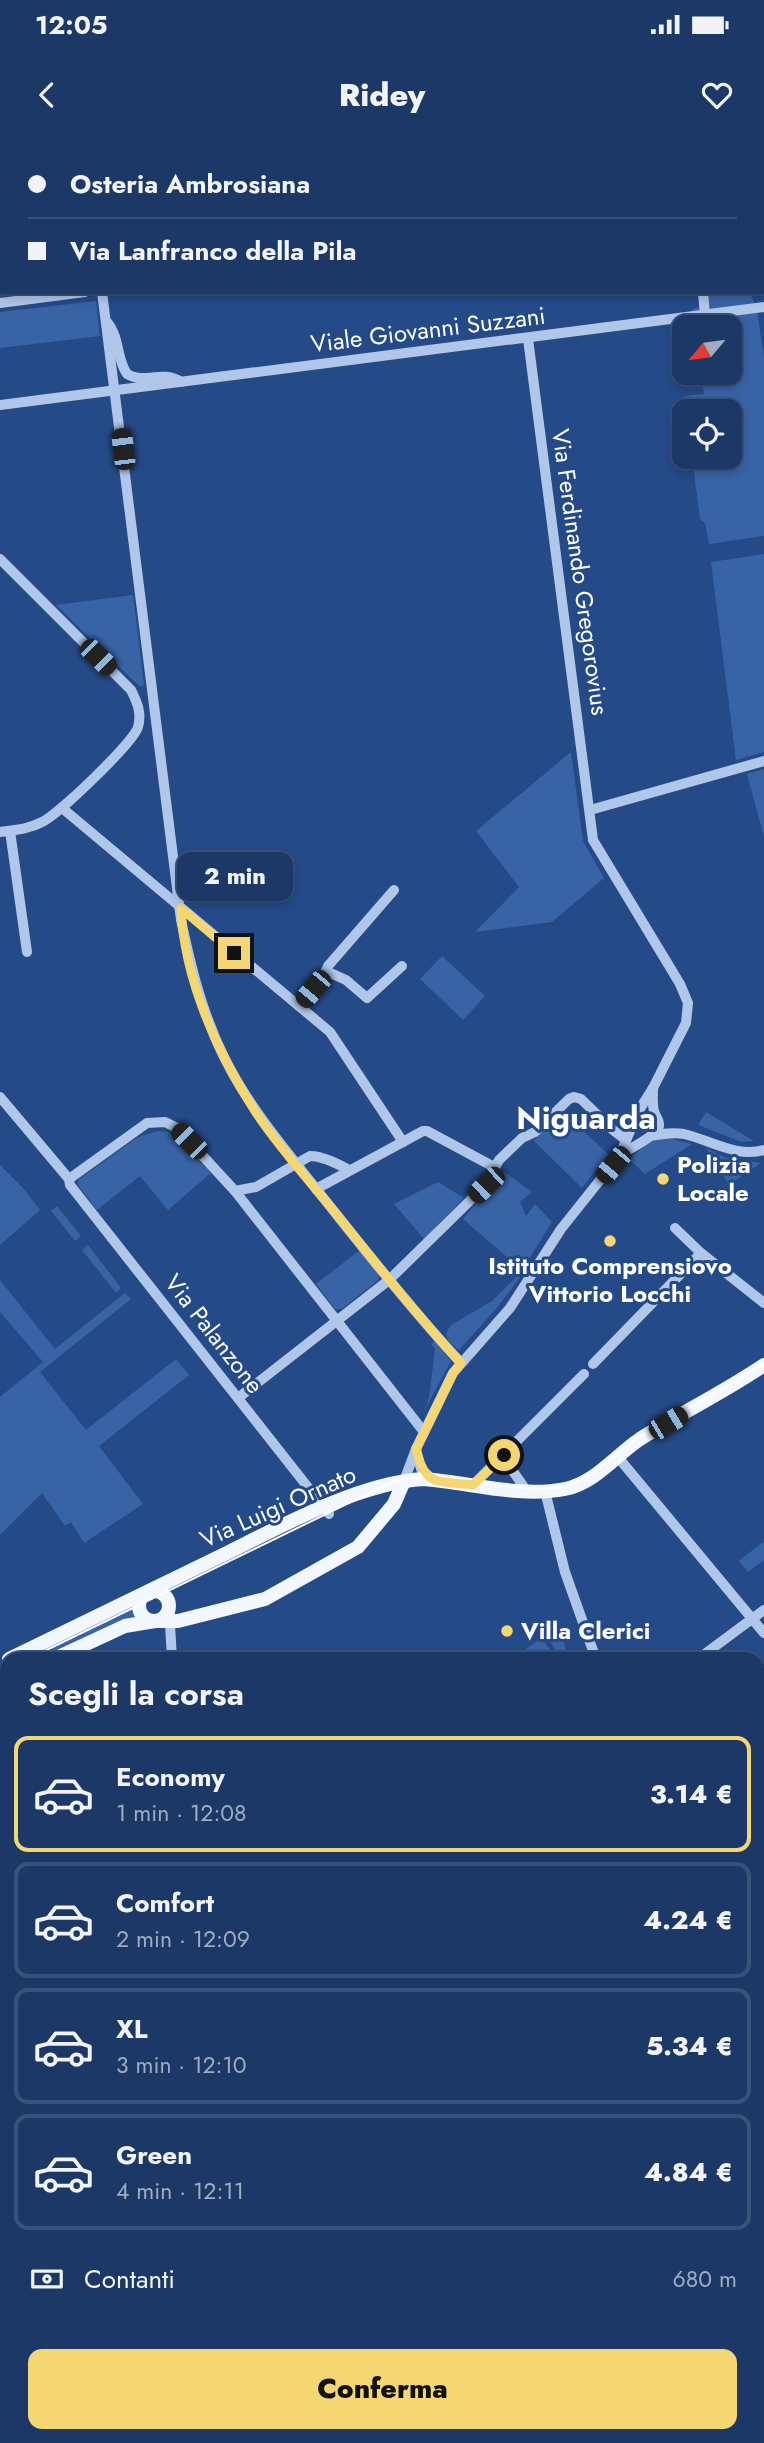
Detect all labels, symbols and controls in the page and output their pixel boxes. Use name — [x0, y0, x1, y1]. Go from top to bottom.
text: 12:05 — [35, 6, 108, 44]
text: Ridey — [339, 72, 425, 118]
icon: back — [28, 76, 66, 114]
icon: heart — [698, 76, 736, 114]
text: Osteria Ambrosiana — [70, 165, 310, 203]
text: Via Lanfranco della Pila — [70, 232, 357, 270]
street label: Viale Giovanni Suzzani — [309, 298, 547, 361]
north arrow — [672, 315, 742, 385]
map controls — [672, 315, 742, 469]
button: locate — [672, 399, 742, 469]
car — [111, 427, 136, 471]
street label: Via Ferdinando Gregorovius — [543, 427, 618, 717]
car — [76, 635, 121, 679]
callout: 2 min — [176, 852, 292, 900]
text: 2 min — [204, 859, 266, 893]
route end — [218, 937, 250, 969]
car — [292, 966, 335, 1012]
district label: Niguarda — [516, 1095, 656, 1141]
car — [167, 1119, 212, 1163]
car — [592, 1142, 635, 1188]
place label: Polizia Locale — [677, 1147, 751, 1210]
car — [464, 1163, 509, 1207]
marker: Polizia Locale — [655, 1171, 671, 1187]
marker: Istituto Comprensiovo Vittorio Locchi — [602, 1233, 618, 1249]
place label: Istituto Comprensiovo Vittorio Locchi — [488, 1248, 732, 1311]
street label: Via Palanzone — [157, 1266, 272, 1401]
car — [645, 1403, 692, 1443]
route start — [488, 1439, 520, 1471]
street label: Via Luigi Ornato — [194, 1457, 361, 1557]
place label: Villa Clerici — [520, 1613, 650, 1648]
marker: Villa Clerici — [499, 1623, 515, 1639]
text: Scegli la corsa — [28, 1671, 244, 1717]
text: Economy — [116, 1758, 225, 1796]
icon: car — [32, 1763, 95, 1826]
text: 3.14 € — [650, 1775, 733, 1813]
text: 1 min · 12:08 — [116, 1796, 247, 1830]
text: Comfort — [116, 1884, 214, 1922]
icon: car — [32, 1889, 95, 1952]
text: 4.24 € — [643, 1901, 733, 1939]
text: 2 min · 12:09 — [116, 1922, 250, 1956]
text: XL — [116, 2010, 148, 2048]
icon: car — [32, 2015, 95, 2078]
text: 5.34 € — [646, 2027, 733, 2065]
text: 3 min · 12:10 — [116, 2048, 247, 2082]
text: Green — [116, 2136, 192, 2174]
icon: car — [32, 2141, 95, 2204]
text: 4.84 € — [644, 2153, 733, 2191]
text: 4 min · 12:11 — [116, 2174, 244, 2208]
icon: cash — [28, 2260, 66, 2298]
text: Contanti — [84, 2260, 175, 2298]
text: 680 m — [673, 2262, 737, 2296]
button: Conferma — [28, 2349, 737, 2429]

